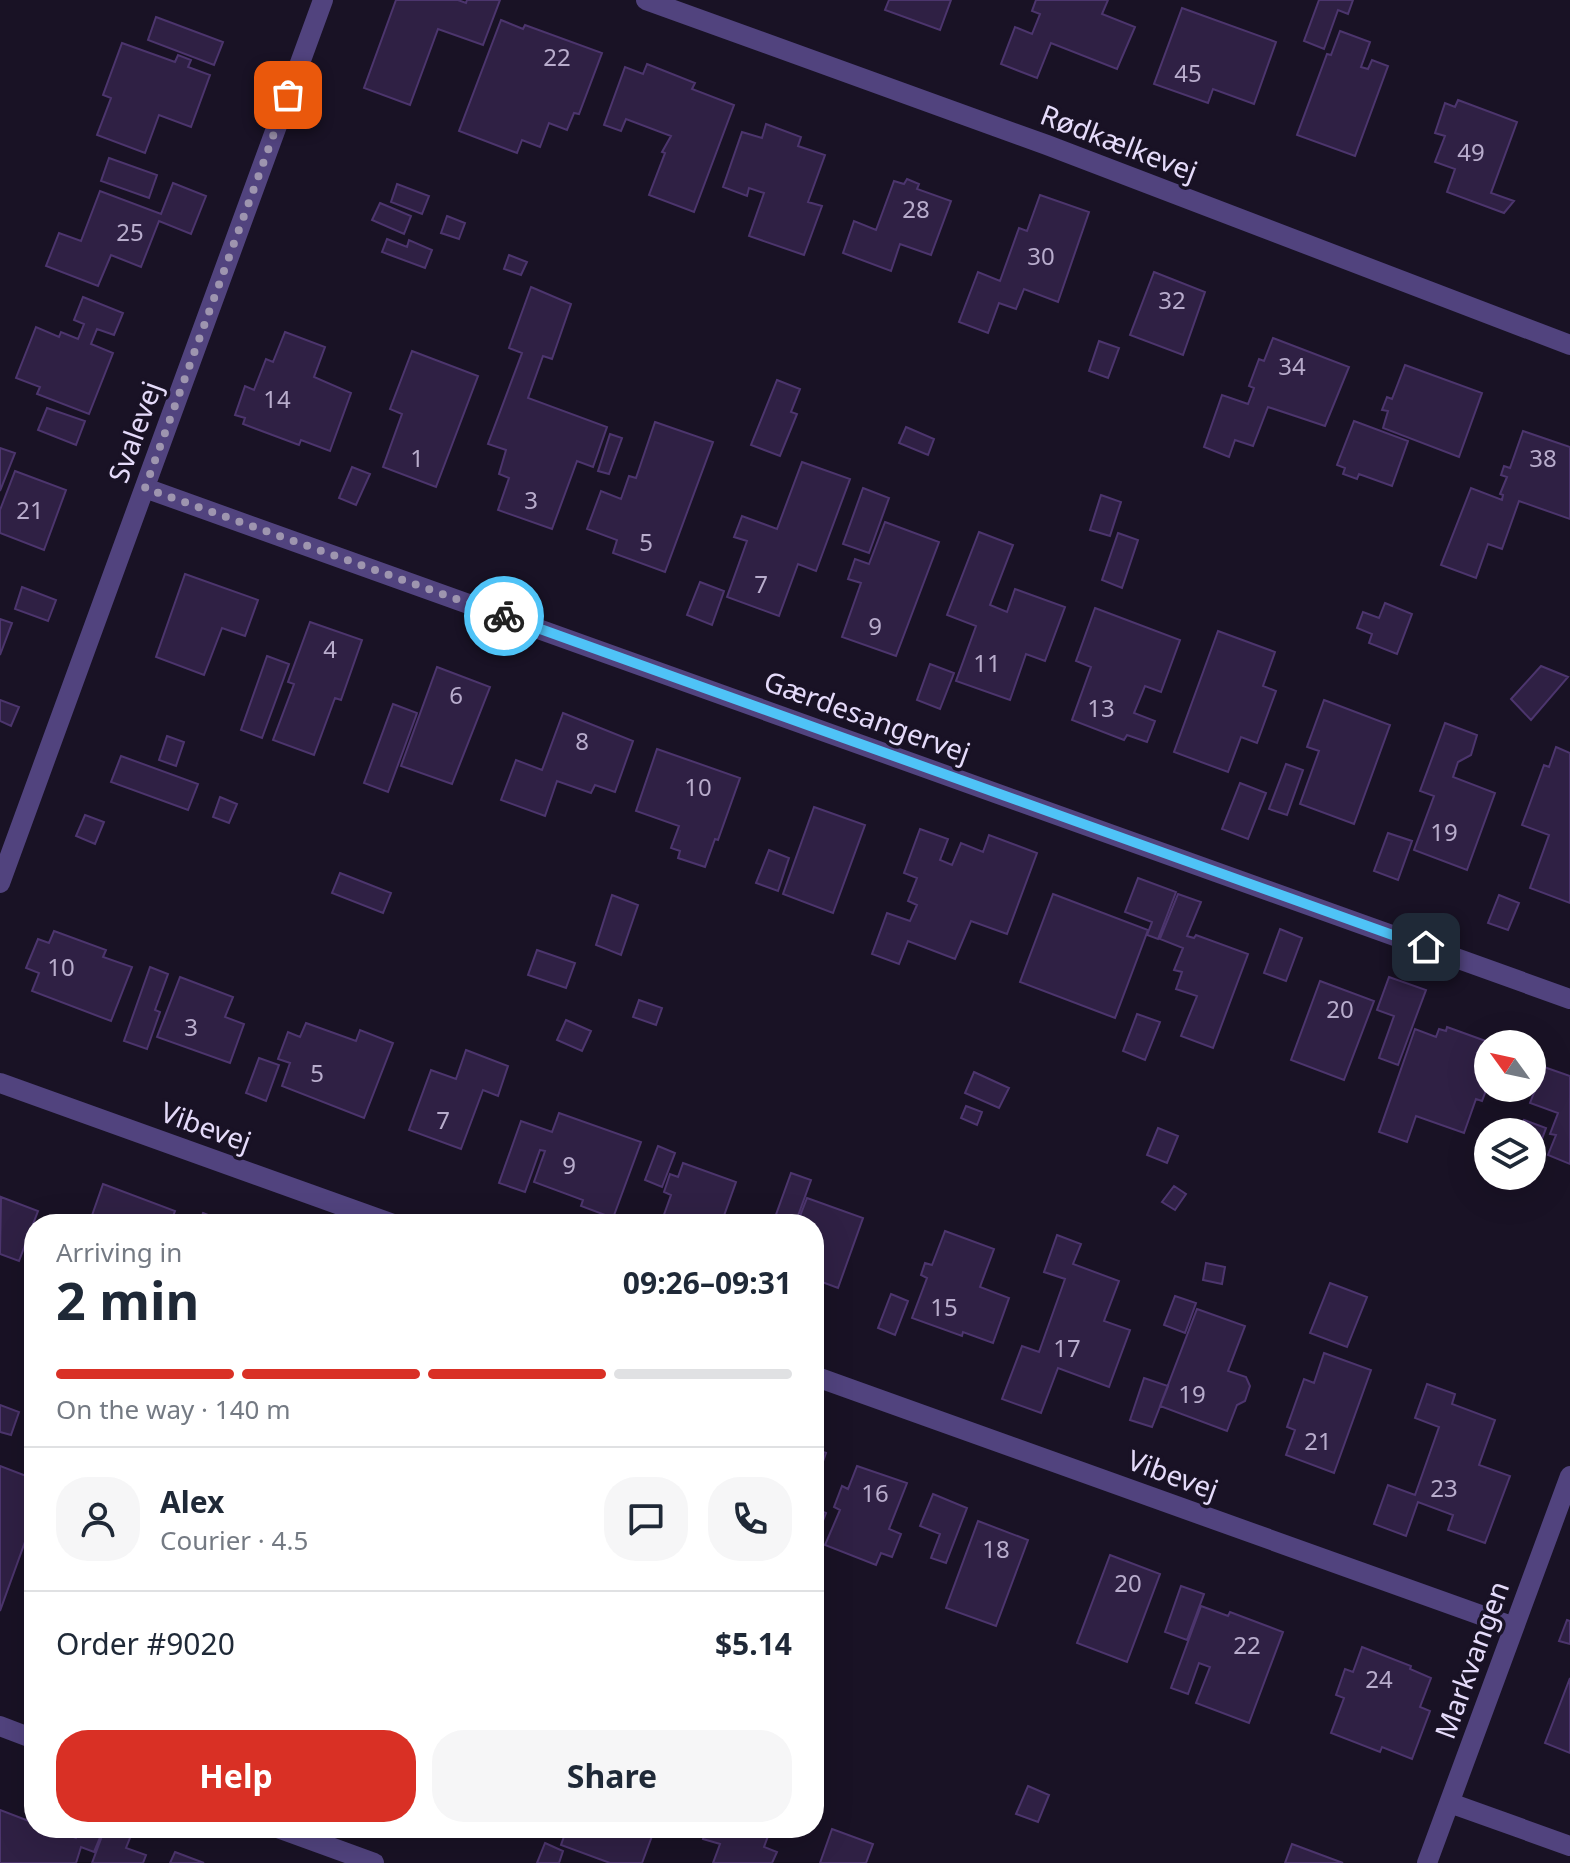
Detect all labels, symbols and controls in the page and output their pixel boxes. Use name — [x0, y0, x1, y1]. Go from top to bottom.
house number: 22 — [543, 40, 571, 73]
house number: 45 — [1174, 56, 1202, 89]
pin — [254, 61, 322, 129]
icon: bag — [266, 73, 310, 117]
street label: Rødkælkevej — [1035, 95, 1203, 189]
house number: 49 — [1457, 135, 1485, 168]
house number: 28 — [902, 192, 930, 225]
house number: 25 — [116, 215, 144, 248]
house number: 30 — [1027, 239, 1055, 272]
house number: 32 — [1158, 283, 1186, 316]
house number: 34 — [1278, 349, 1306, 382]
street label: Svalevej — [98, 376, 170, 487]
house number: 14 — [263, 382, 291, 415]
house number: 1 — [410, 441, 424, 474]
house number: 38 — [1529, 441, 1557, 474]
house number: 3 — [524, 483, 538, 516]
house number: 21 — [16, 493, 44, 526]
house number: 5 — [639, 525, 653, 558]
house number: 7 — [754, 567, 768, 600]
courier — [464, 576, 544, 656]
icon: bike — [482, 594, 526, 638]
house number: 9 — [868, 609, 882, 642]
house number: 4 — [323, 632, 337, 665]
house number: 11 — [973, 646, 1001, 679]
street label: Gærdesangervej — [759, 661, 976, 771]
house number: 6 — [449, 678, 463, 711]
house number: 13 — [1087, 691, 1115, 724]
house number: 8 — [575, 724, 589, 757]
house number: 10 — [684, 770, 712, 803]
house number: 19 — [1430, 815, 1458, 848]
pin — [1392, 913, 1460, 981]
icon: home — [1404, 925, 1448, 969]
house number: 10 — [47, 950, 75, 983]
house number: 20 — [1326, 992, 1354, 1025]
house number: 3 — [184, 1010, 198, 1043]
north arrow — [1474, 1030, 1546, 1102]
map controls — [1474, 1030, 1546, 1190]
house number: 5 — [310, 1056, 324, 1089]
street label: Vibevej — [156, 1092, 257, 1160]
house number: 7 — [436, 1103, 450, 1136]
button: layers — [1474, 1118, 1546, 1190]
house number: 9 — [562, 1148, 576, 1181]
text: Arriving in — [56, 1234, 182, 1270]
text: 09:26–09:31 — [623, 1262, 792, 1303]
text: 2 min — [56, 1264, 199, 1335]
house number: 15 — [930, 1290, 958, 1323]
house number: 17 — [1053, 1331, 1081, 1364]
house number: 19 — [1178, 1377, 1206, 1410]
text: On the way · 140 m — [56, 1391, 290, 1427]
house number: 21 — [1304, 1424, 1332, 1457]
street label: Vibevej — [1123, 1440, 1224, 1508]
house number: 23 — [1430, 1471, 1458, 1504]
house number: 16 — [861, 1476, 889, 1509]
button: person — [56, 1477, 140, 1561]
button: chat — [604, 1477, 688, 1561]
button: phone — [708, 1477, 792, 1561]
text: Alex — [160, 1481, 224, 1522]
text: Courier · 4.5 — [160, 1522, 308, 1558]
house number: 18 — [982, 1532, 1010, 1565]
house number: 20 — [1114, 1566, 1142, 1599]
street label: Markvangen — [1425, 1576, 1517, 1744]
text: Order #9020 — [56, 1623, 235, 1664]
text: $5.14 — [715, 1623, 792, 1664]
house number: 22 — [1233, 1628, 1261, 1661]
house number: 24 — [1365, 1662, 1393, 1695]
button: Help — [56, 1730, 416, 1822]
button: Share — [432, 1730, 792, 1822]

